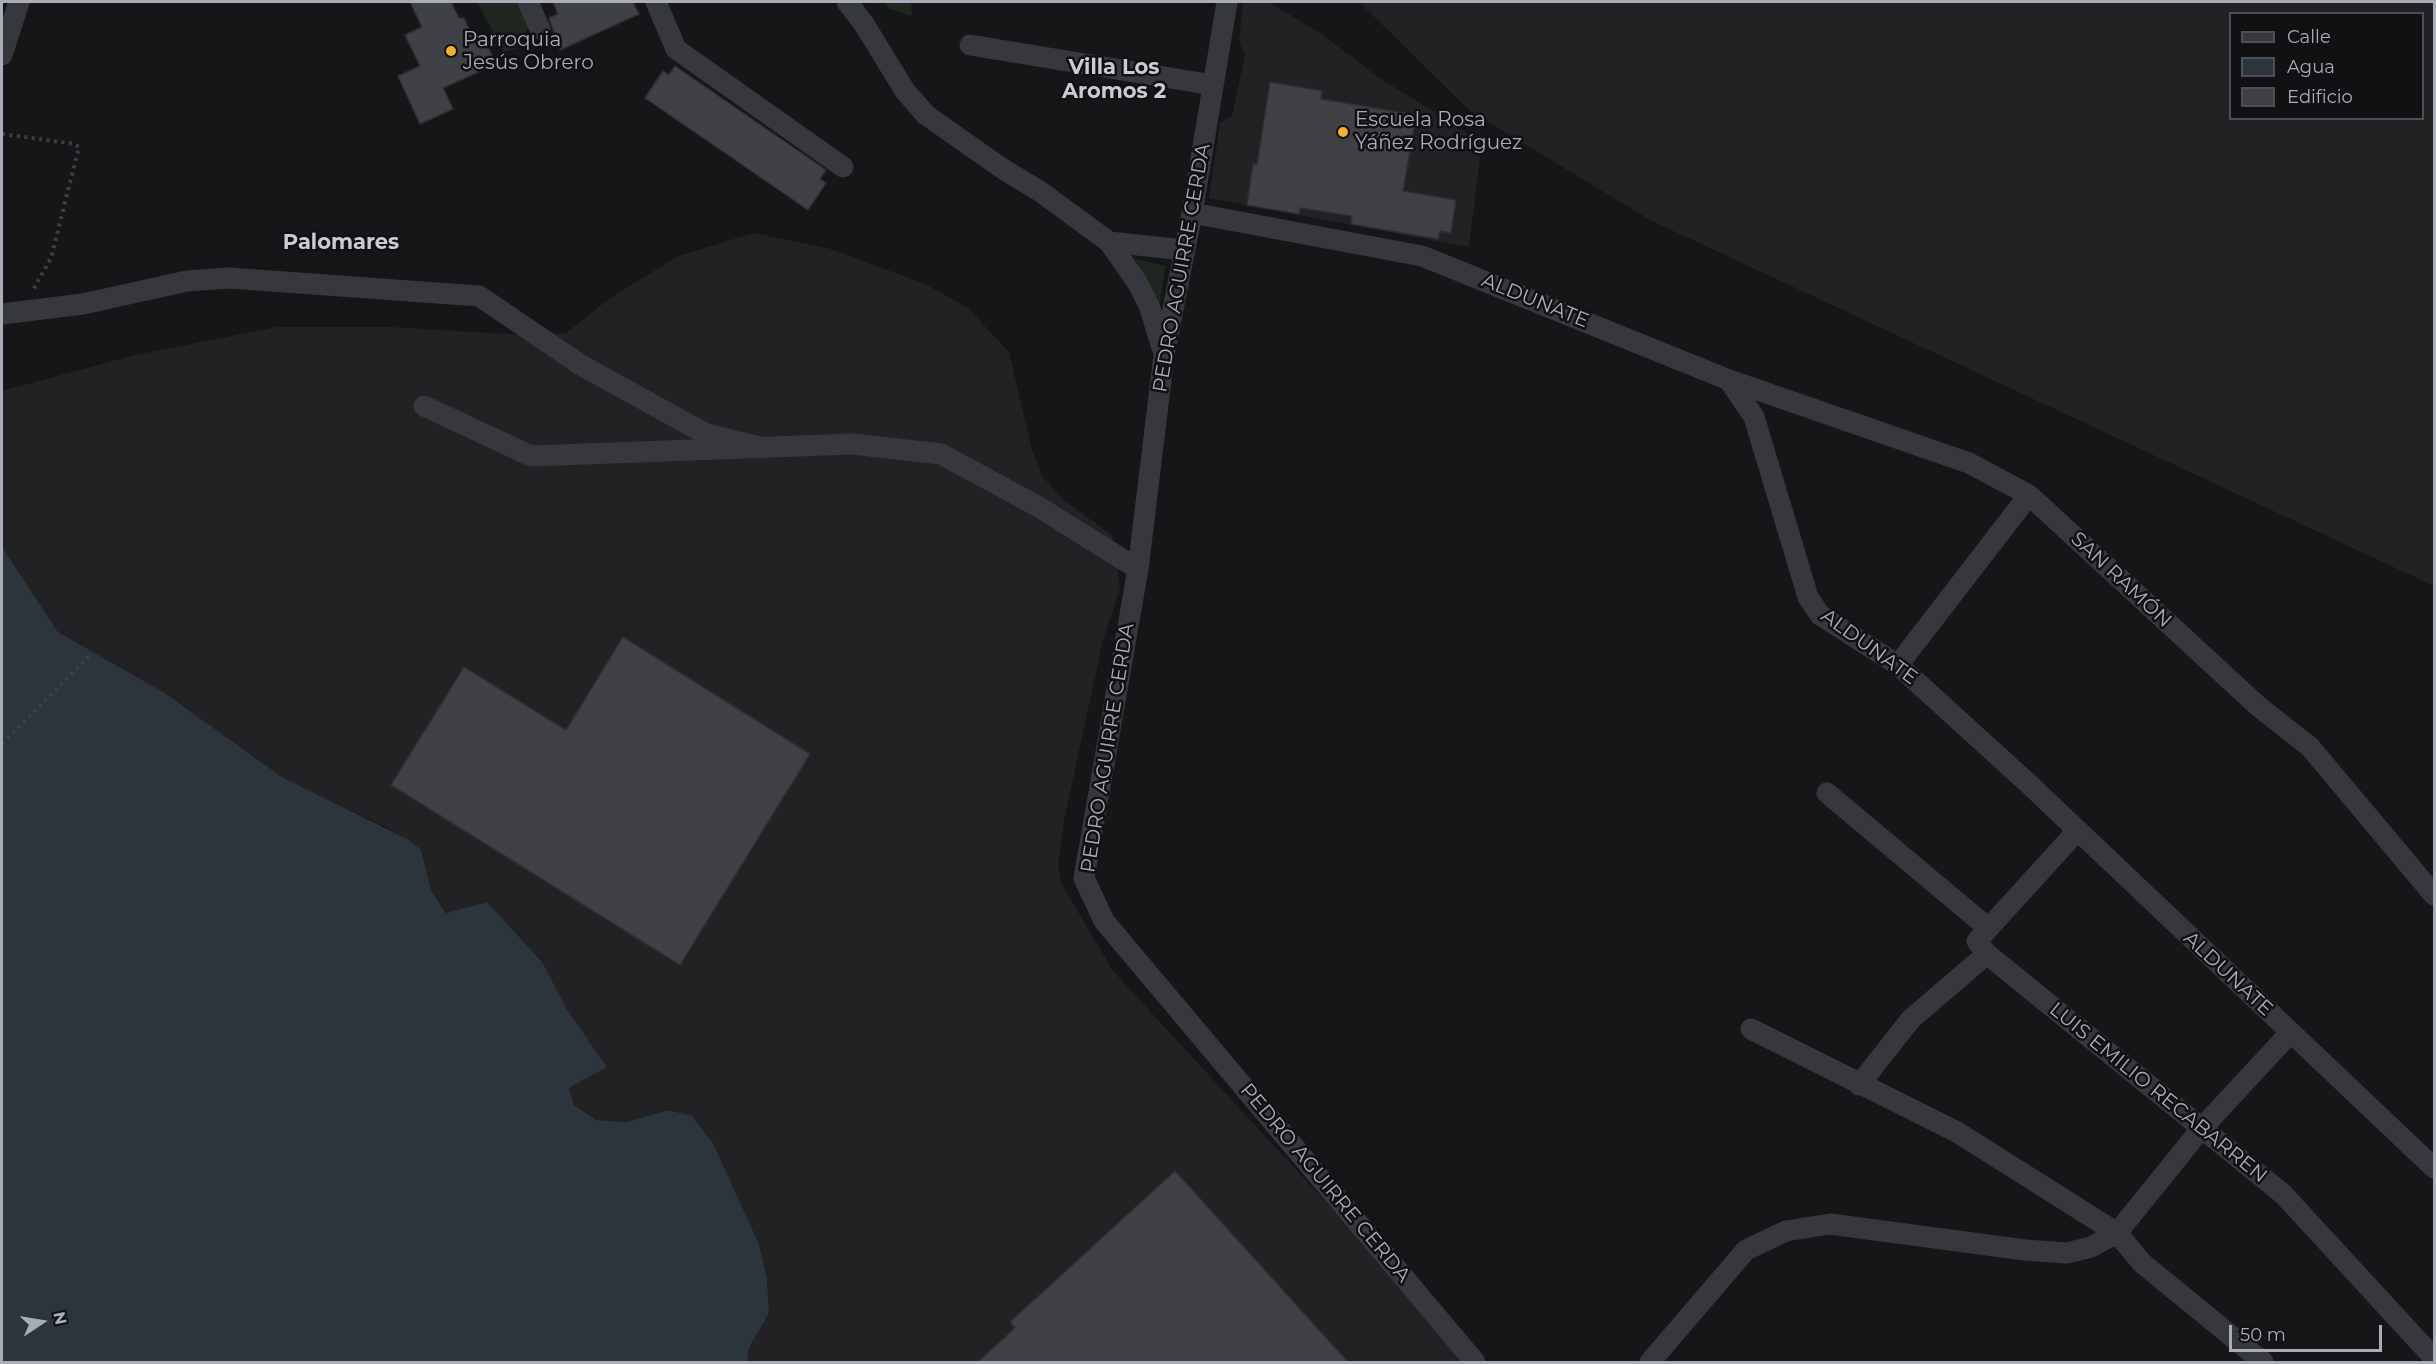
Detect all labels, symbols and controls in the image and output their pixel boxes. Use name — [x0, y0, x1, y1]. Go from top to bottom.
legend — [2229, 12, 2424, 120]
text: Calle — [2287, 26, 2331, 48]
place label: Parroquia Jesús Obrero — [463, 28, 594, 75]
marker: Parroquia Jesús Obrero — [444, 44, 458, 58]
district label: Villa Los Aromos 2 — [1062, 55, 1166, 105]
text: Agua — [2287, 56, 2335, 78]
text: Edificio — [2287, 86, 2353, 108]
place label: Escuela Rosa Yáñez Rodríguez — [1355, 108, 1522, 155]
marker: Escuela Rosa Yáñez Rodríguez — [1336, 125, 1350, 139]
street label: PEDRO AGUIRRE CERDA — [1148, 142, 1216, 394]
district label: Palomares — [283, 230, 399, 256]
street label: ALDUNATE — [1478, 269, 1592, 333]
street label: SAN RAMÓN — [2066, 527, 2176, 633]
street label: ALDUNATE — [1816, 604, 1922, 690]
street label: PEDRO AGUIRRE CERDA — [1076, 622, 1140, 874]
street label: ALDUNATE — [2178, 927, 2278, 1021]
street label: LUIS EMILIO RECABARREN — [2044, 998, 2272, 1188]
street label: PEDRO AGUIRRE CERDA — [1235, 1079, 1415, 1287]
north arrow — [12, 1292, 72, 1352]
text: N — [49, 1310, 71, 1326]
scale bar — [2232, 1313, 2385, 1351]
text: 50 m — [2240, 1324, 2286, 1346]

